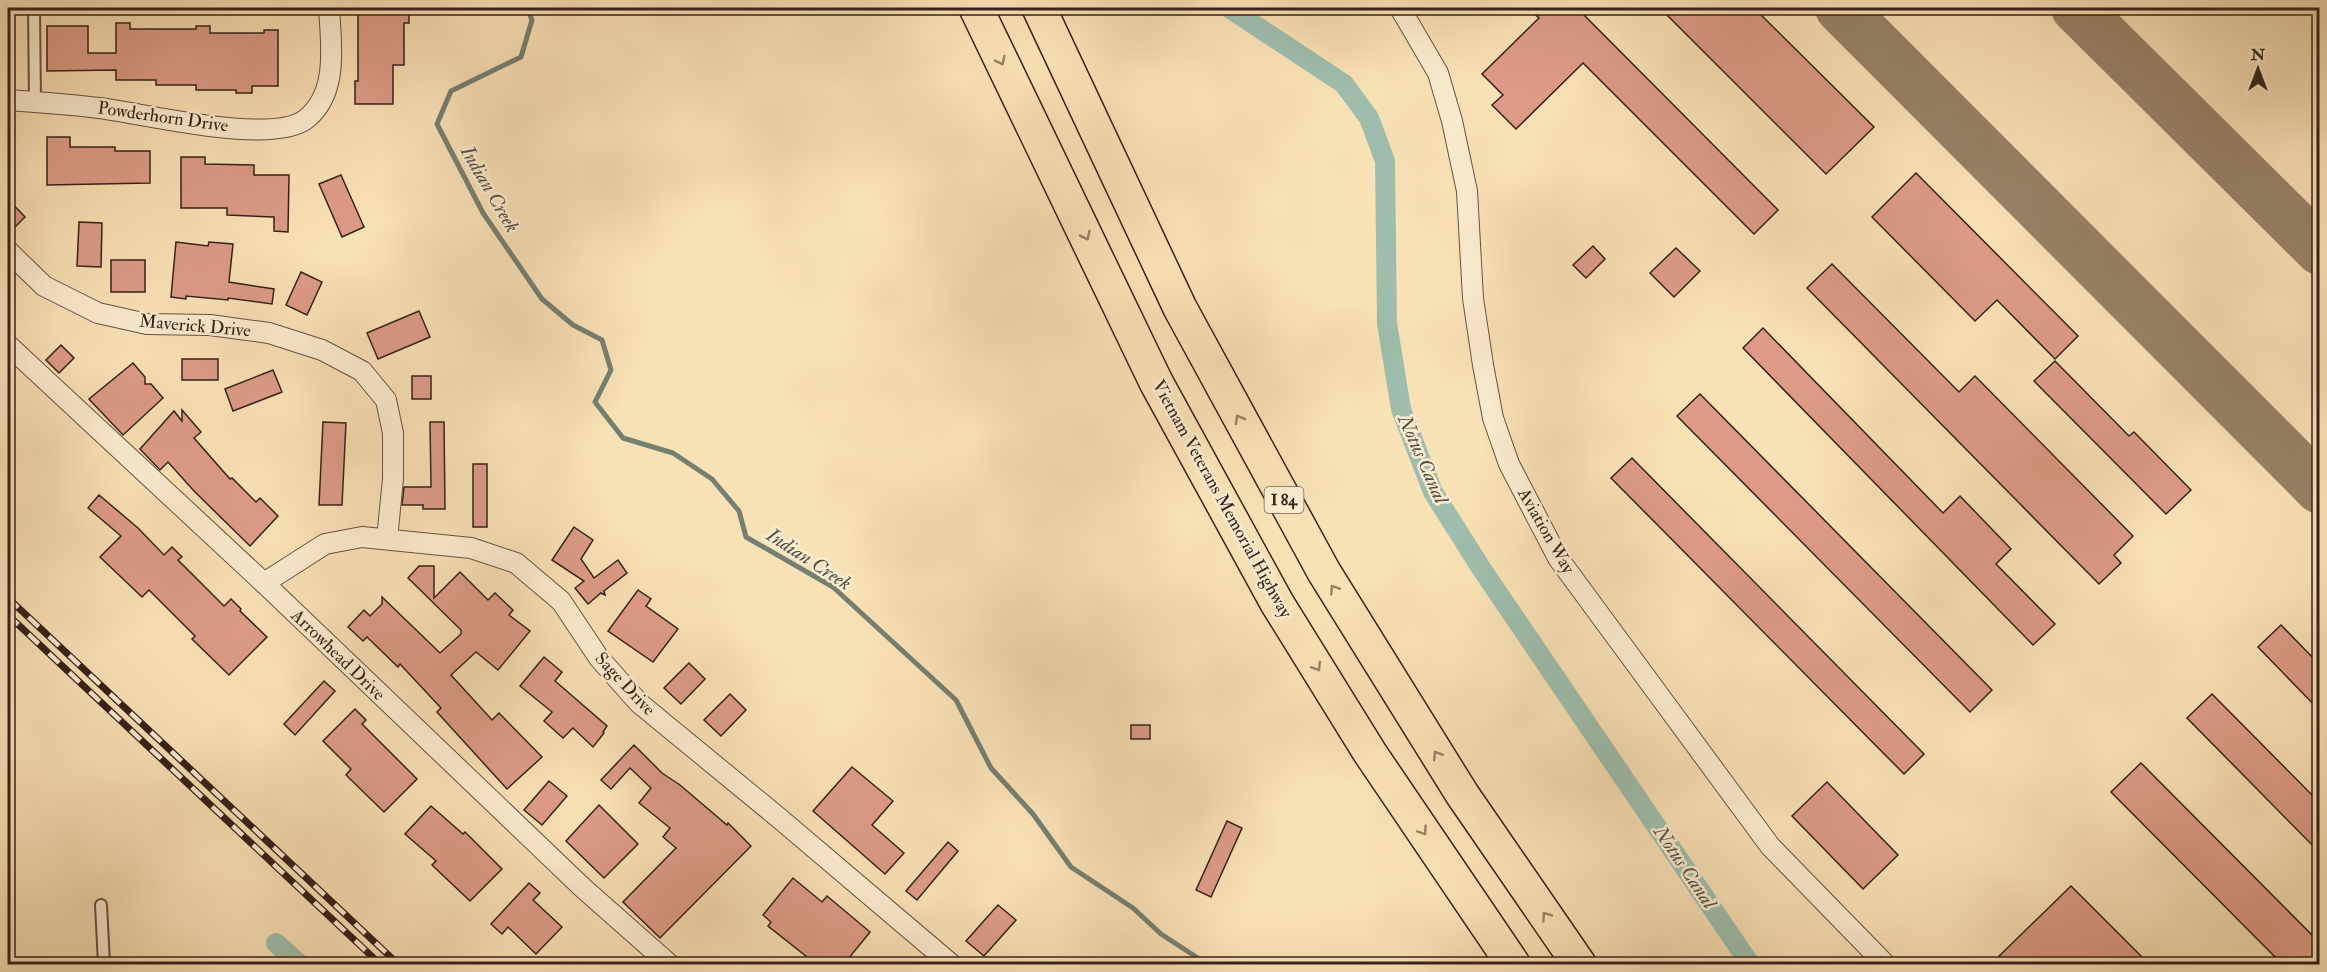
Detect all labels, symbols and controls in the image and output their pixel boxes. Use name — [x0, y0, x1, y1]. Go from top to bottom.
north arrow — [2228, 39, 2288, 99]
text: N — [2250, 45, 2266, 65]
one-way arrow — [994, 54, 1005, 65]
street label: Powderhorn Drive — [96, 96, 230, 138]
water label: Indian Creek — [455, 140, 525, 237]
one-way arrow — [1078, 230, 1090, 241]
street label: Maverick Drive — [138, 310, 252, 342]
street label: Vietnam Veterans Memorial Highway — [1147, 376, 1298, 623]
water label: Notus Canal — [1392, 410, 1455, 509]
one-way arrow — [1235, 414, 1246, 425]
street label: Aviation Way — [1512, 483, 1580, 579]
road number: I 84 — [1264, 487, 1304, 513]
water label: Indian Creek — [761, 522, 856, 596]
one-way arrow — [1330, 585, 1342, 595]
street label: Arrowhead Drive — [285, 603, 390, 706]
street label: Sage Drive — [590, 647, 661, 721]
one-way arrow — [1310, 661, 1322, 671]
one-way arrow — [1433, 750, 1444, 761]
water label: Notus Canal — [1648, 820, 1723, 915]
one-way arrow — [1415, 824, 1426, 835]
one-way arrow — [1542, 912, 1553, 923]

